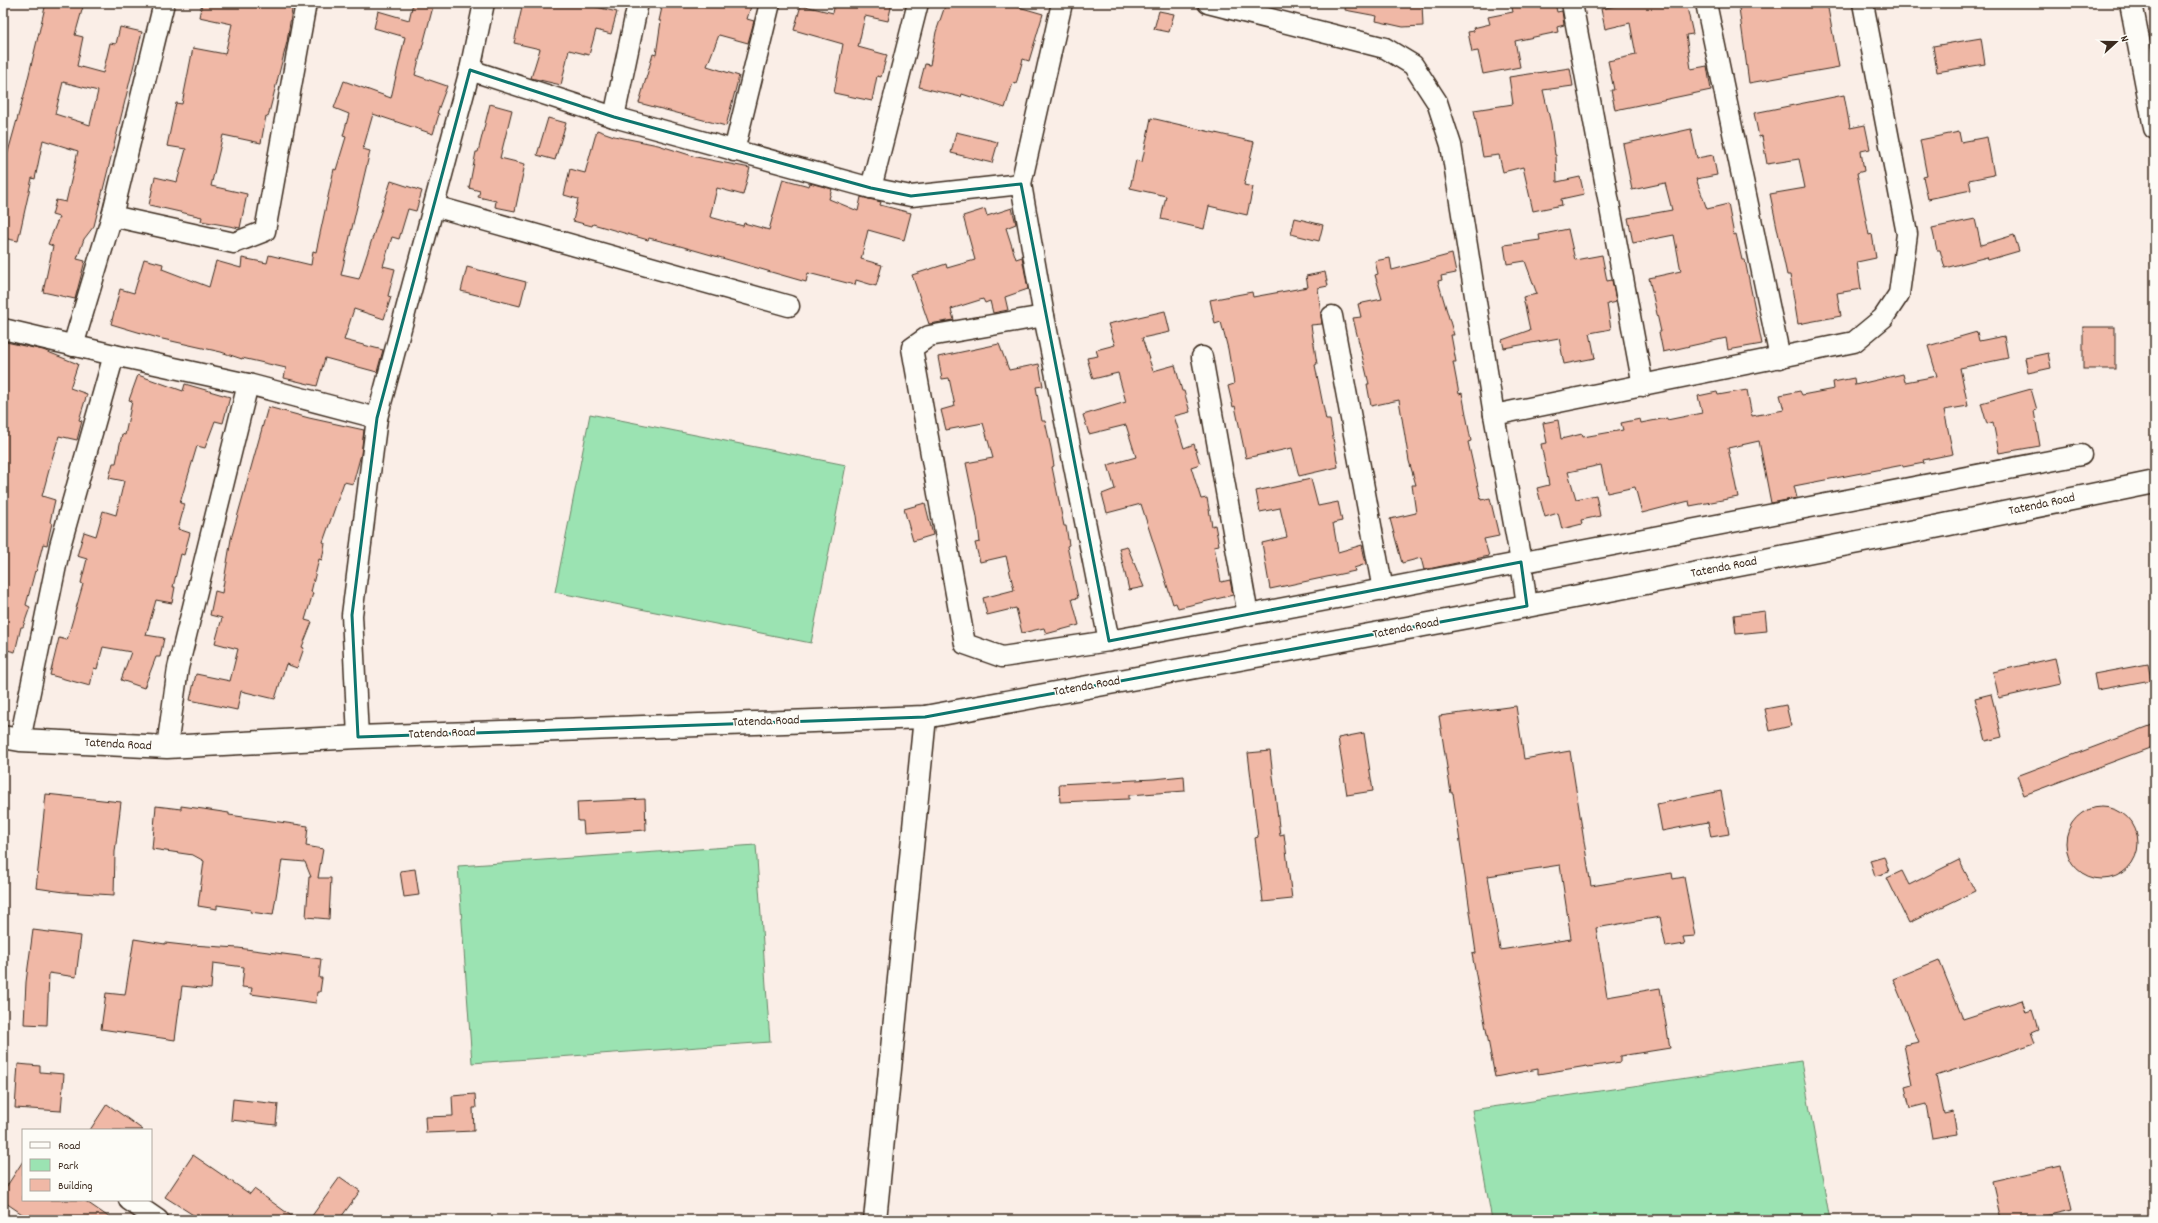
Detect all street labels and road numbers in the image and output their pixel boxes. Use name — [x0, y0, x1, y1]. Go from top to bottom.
street label: Tatenda Road — [2007, 489, 2077, 521]
street label: Tatenda Road — [1689, 552, 1759, 584]
street label: Tatenda Road — [1371, 613, 1441, 645]
street label: Tatenda Road — [1052, 672, 1122, 702]
street label: Tatenda Road — [732, 711, 800, 733]
street label: Tatenda Road — [408, 723, 476, 745]
street label: Tatenda Road — [84, 734, 152, 756]

